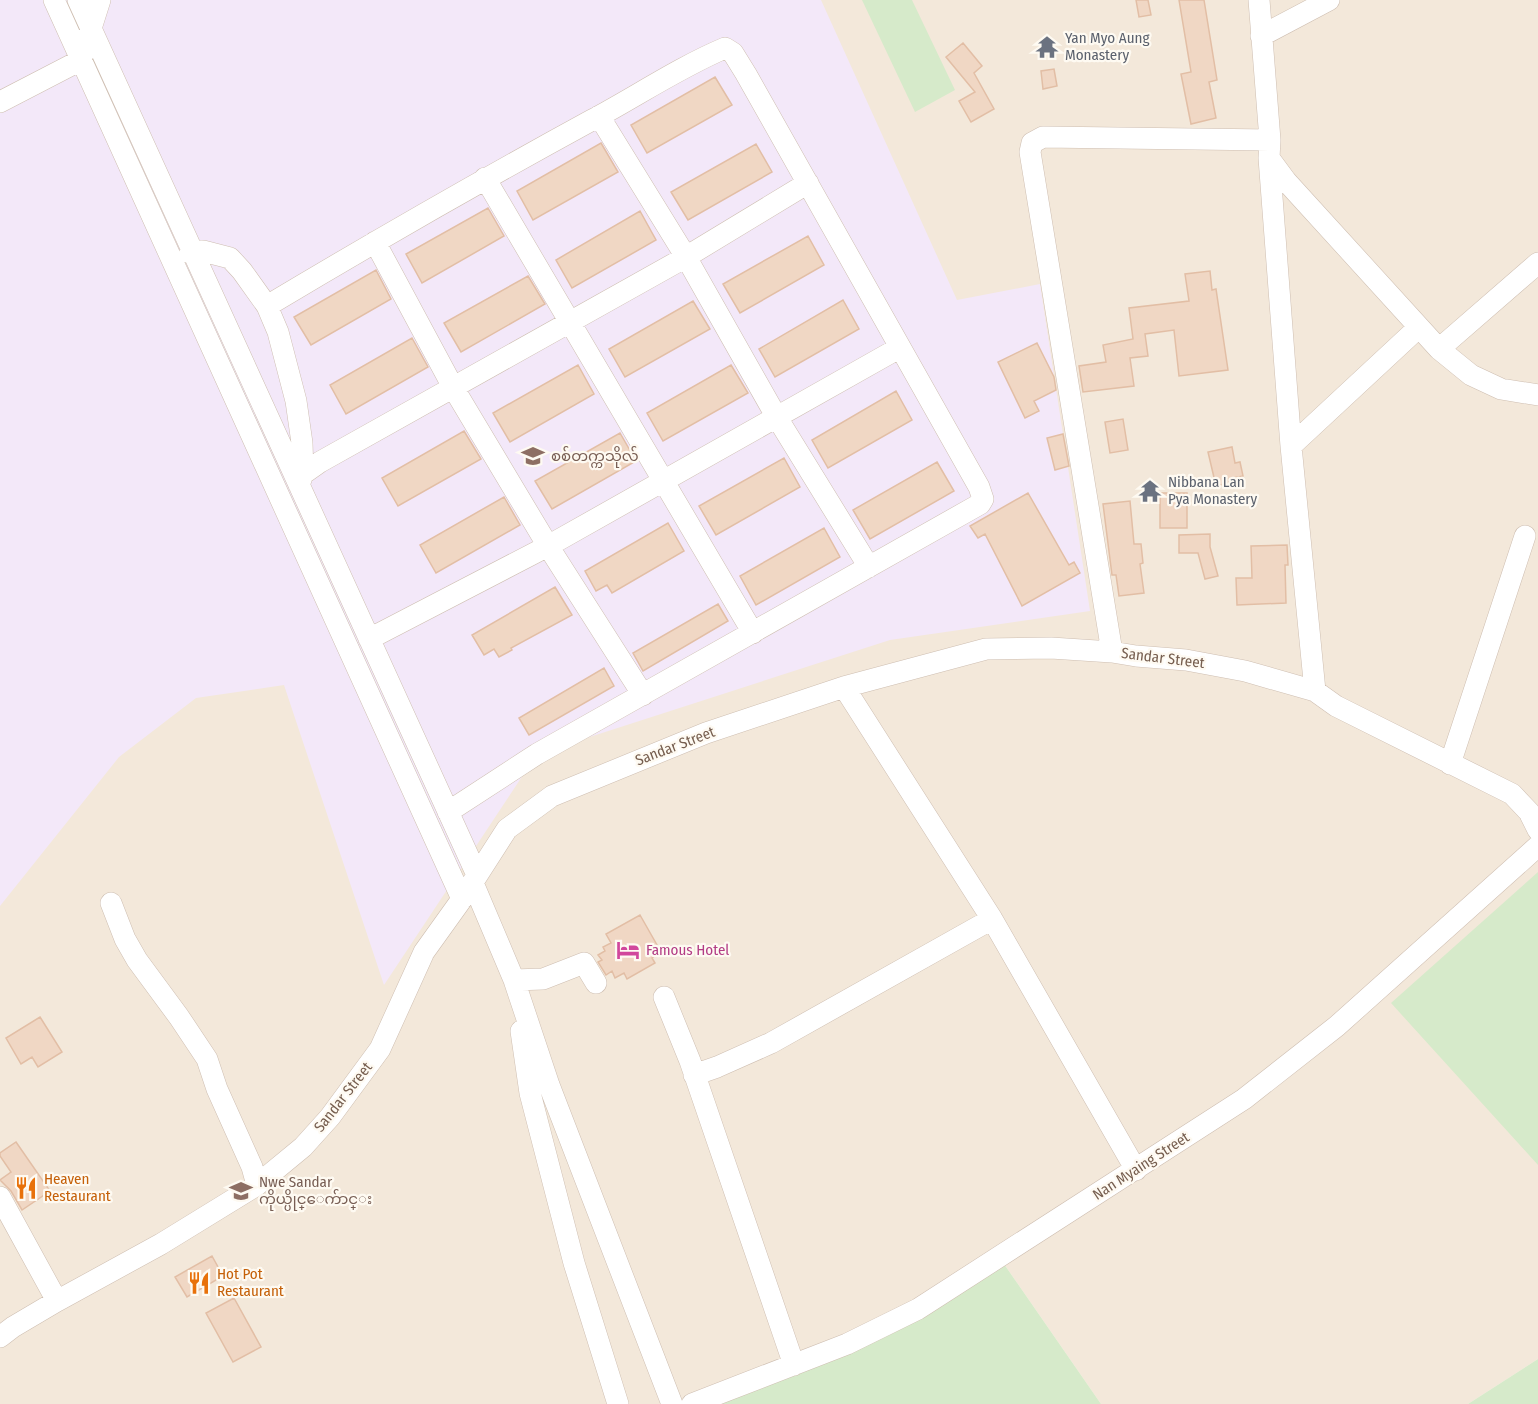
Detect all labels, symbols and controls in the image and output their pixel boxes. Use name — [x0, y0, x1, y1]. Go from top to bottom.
place label: Yan Myo Aung Monastery — [1065, 29, 1149, 64]
temple icon: Yan Myo Aung Monastery — [1034, 34, 1060, 60]
school or university icon: စစ်‌တက္ကသိုလ် — [520, 443, 546, 469]
place label: စစ်‌တက္ကသိုလ် — [551, 446, 639, 468]
place label: Nibbana Lan Pya Monastery — [1168, 473, 1258, 508]
temple icon: Nibbana Lan Pya Monastery — [1137, 478, 1163, 504]
street label: Sandar Street — [1120, 644, 1206, 672]
street label: Sandar Street — [633, 723, 717, 769]
hotel icon: Famous Hotel — [615, 937, 641, 963]
place label: Famous Hotel — [646, 941, 729, 959]
street label: Sandar Street — [310, 1058, 376, 1136]
street label: Nan Myaing Street — [1089, 1128, 1193, 1204]
place label: Heaven Restaurant — [44, 1170, 111, 1205]
place label: Nwe Sandar ကိုယ္ပိုင္ေက်ာင္း — [259, 1173, 372, 1211]
restaurant icon: Heaven Restaurant — [13, 1175, 39, 1201]
school or university icon: Nwe Sandar ကိုယ္ပိုင္ေက်ာင္း — [228, 1178, 254, 1204]
place label: Hot Pot Restaurant — [217, 1265, 284, 1300]
restaurant icon: Hot Pot Restaurant — [186, 1270, 212, 1296]

